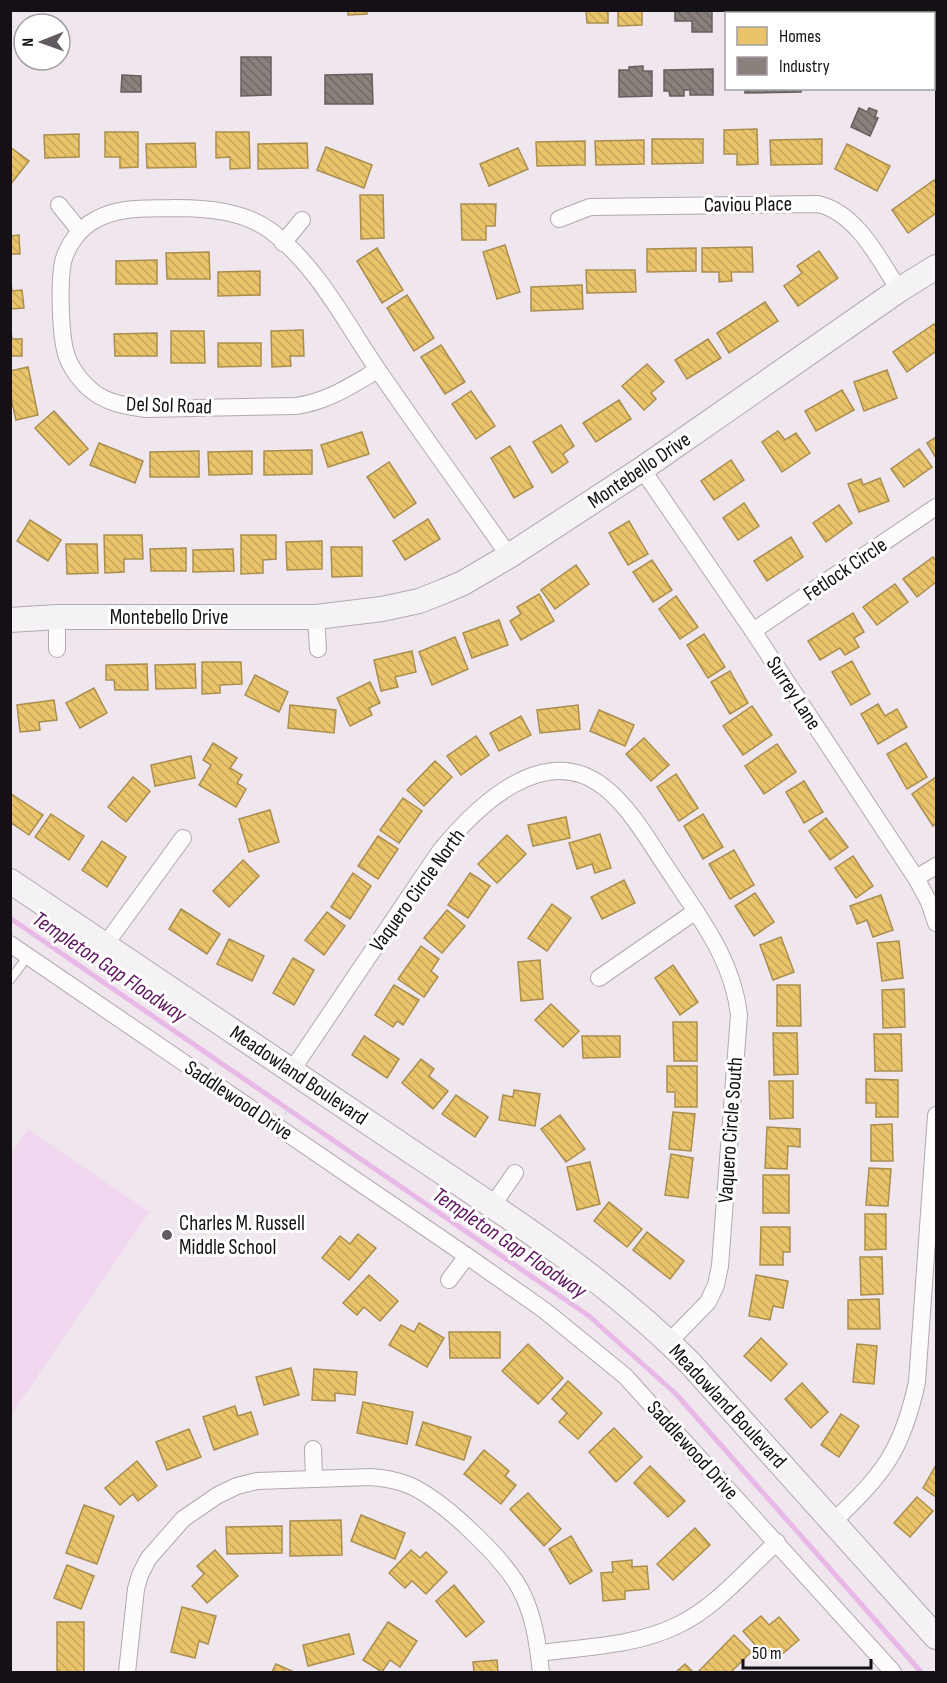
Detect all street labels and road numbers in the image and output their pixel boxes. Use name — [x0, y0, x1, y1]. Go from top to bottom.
street label: Caviou Place — [704, 191, 792, 218]
street label: Del Sol Road — [126, 392, 212, 419]
street label: Montebello Drive — [583, 427, 695, 514]
street label: Fetlock Circle — [799, 532, 892, 606]
street label: Montebello Drive — [110, 605, 228, 630]
street label: Surrey Lane — [761, 652, 827, 735]
street label: Vaquero Circle North — [365, 824, 470, 957]
street label: Meadowland Boulevard — [225, 1020, 372, 1131]
street label: Saddlewood Drive — [180, 1055, 297, 1146]
street label: Vaquero Circle South — [713, 1056, 748, 1204]
street label: Meadowland Boulevard — [664, 1339, 792, 1474]
street label: Saddlewood Drive — [642, 1396, 744, 1505]

